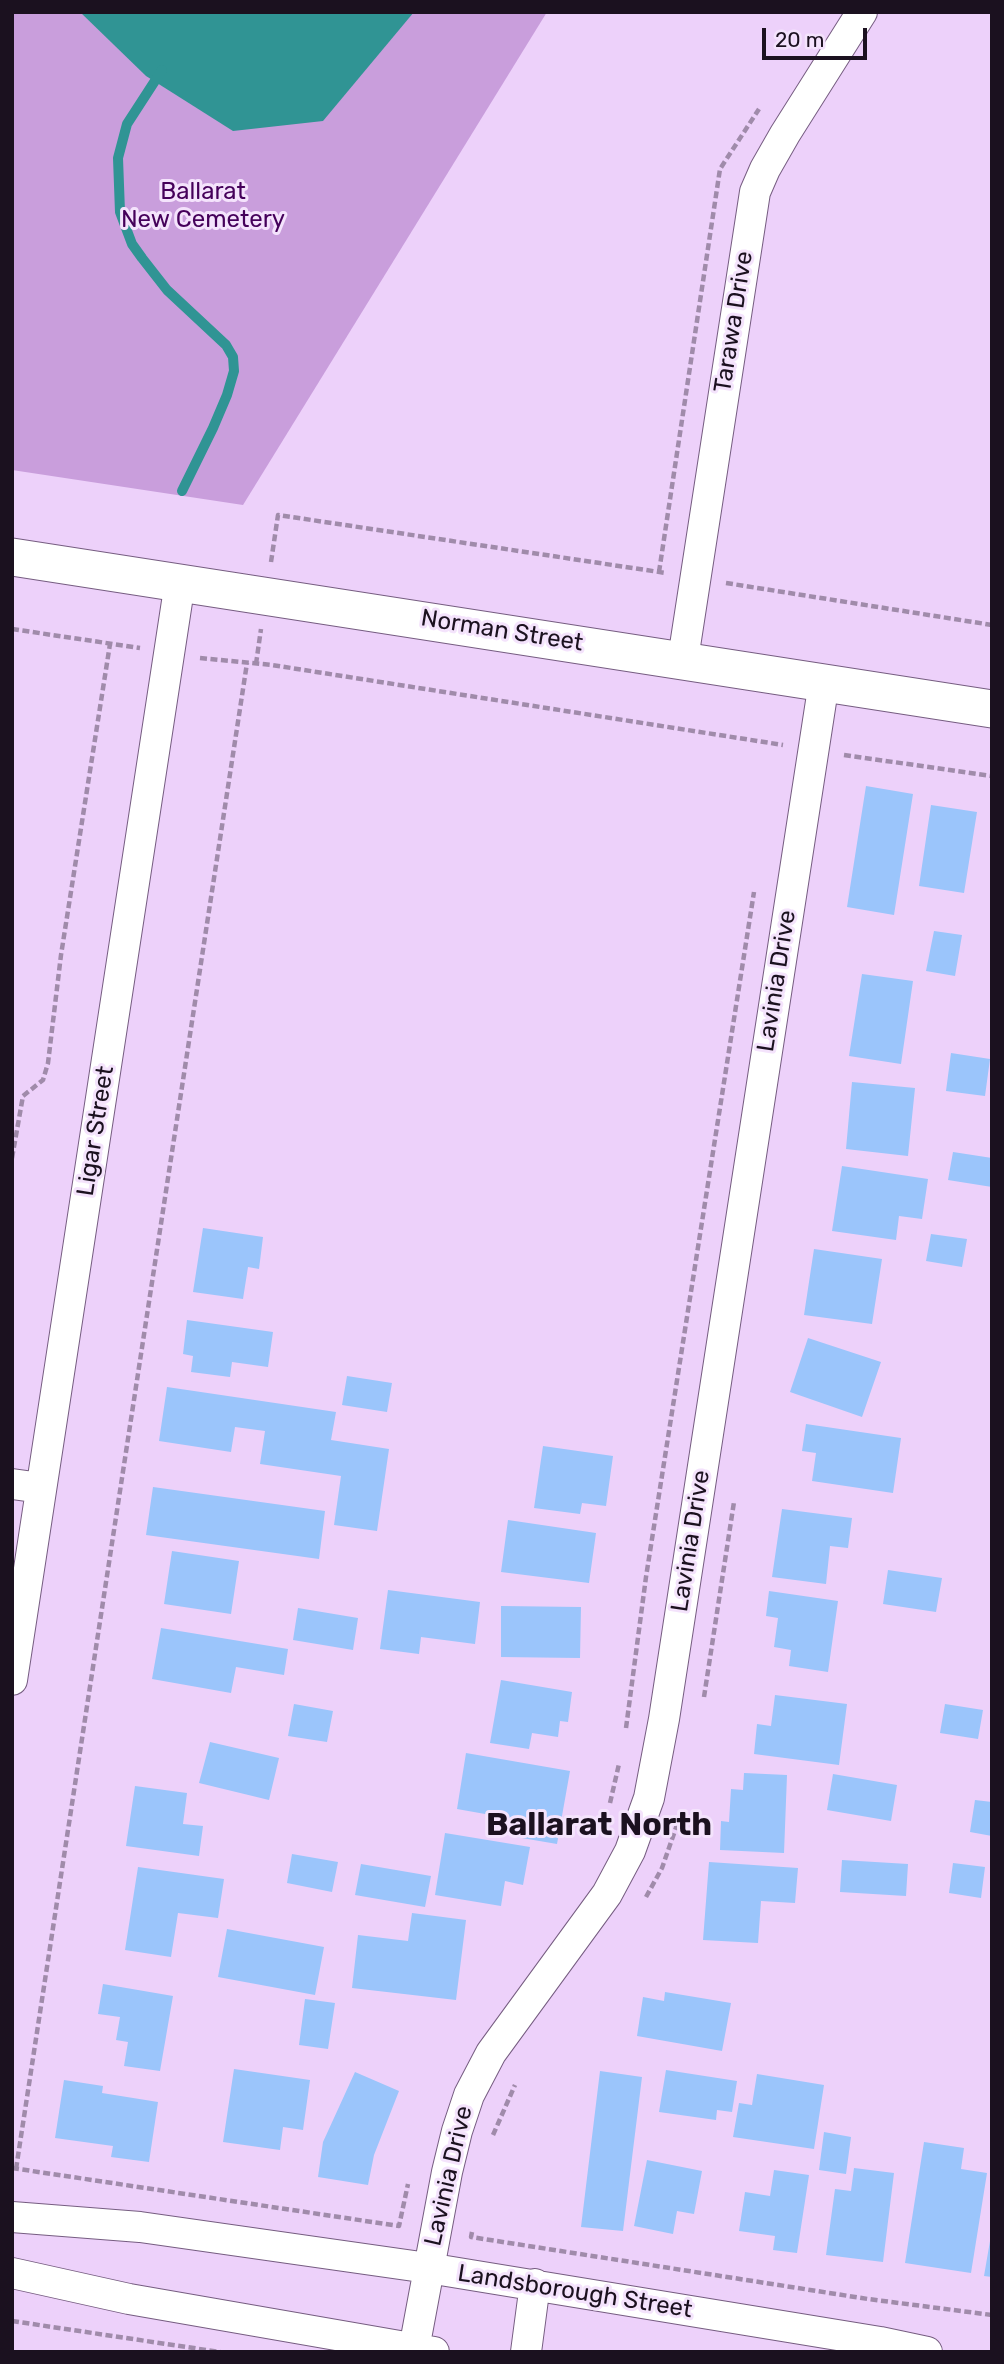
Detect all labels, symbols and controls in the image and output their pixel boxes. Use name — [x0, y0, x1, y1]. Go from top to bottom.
scale bar — [766, 14, 871, 58]
text: 20 m — [775, 27, 824, 52]
park label: Ballarat New Cemetery — [121, 178, 285, 234]
street label: Tarawa Drive — [709, 249, 759, 395]
street label: Norman Street — [419, 604, 585, 658]
street label: Lavinia Drive — [752, 908, 802, 1054]
street label: Ligar Street — [72, 1064, 120, 1198]
street label: Lavinia Drive — [666, 1468, 716, 1614]
district label: Ballarat North — [486, 1807, 712, 1845]
street label: Lavinia Drive — [419, 2103, 479, 2249]
street label: Landsborough Street — [456, 2259, 694, 2325]

